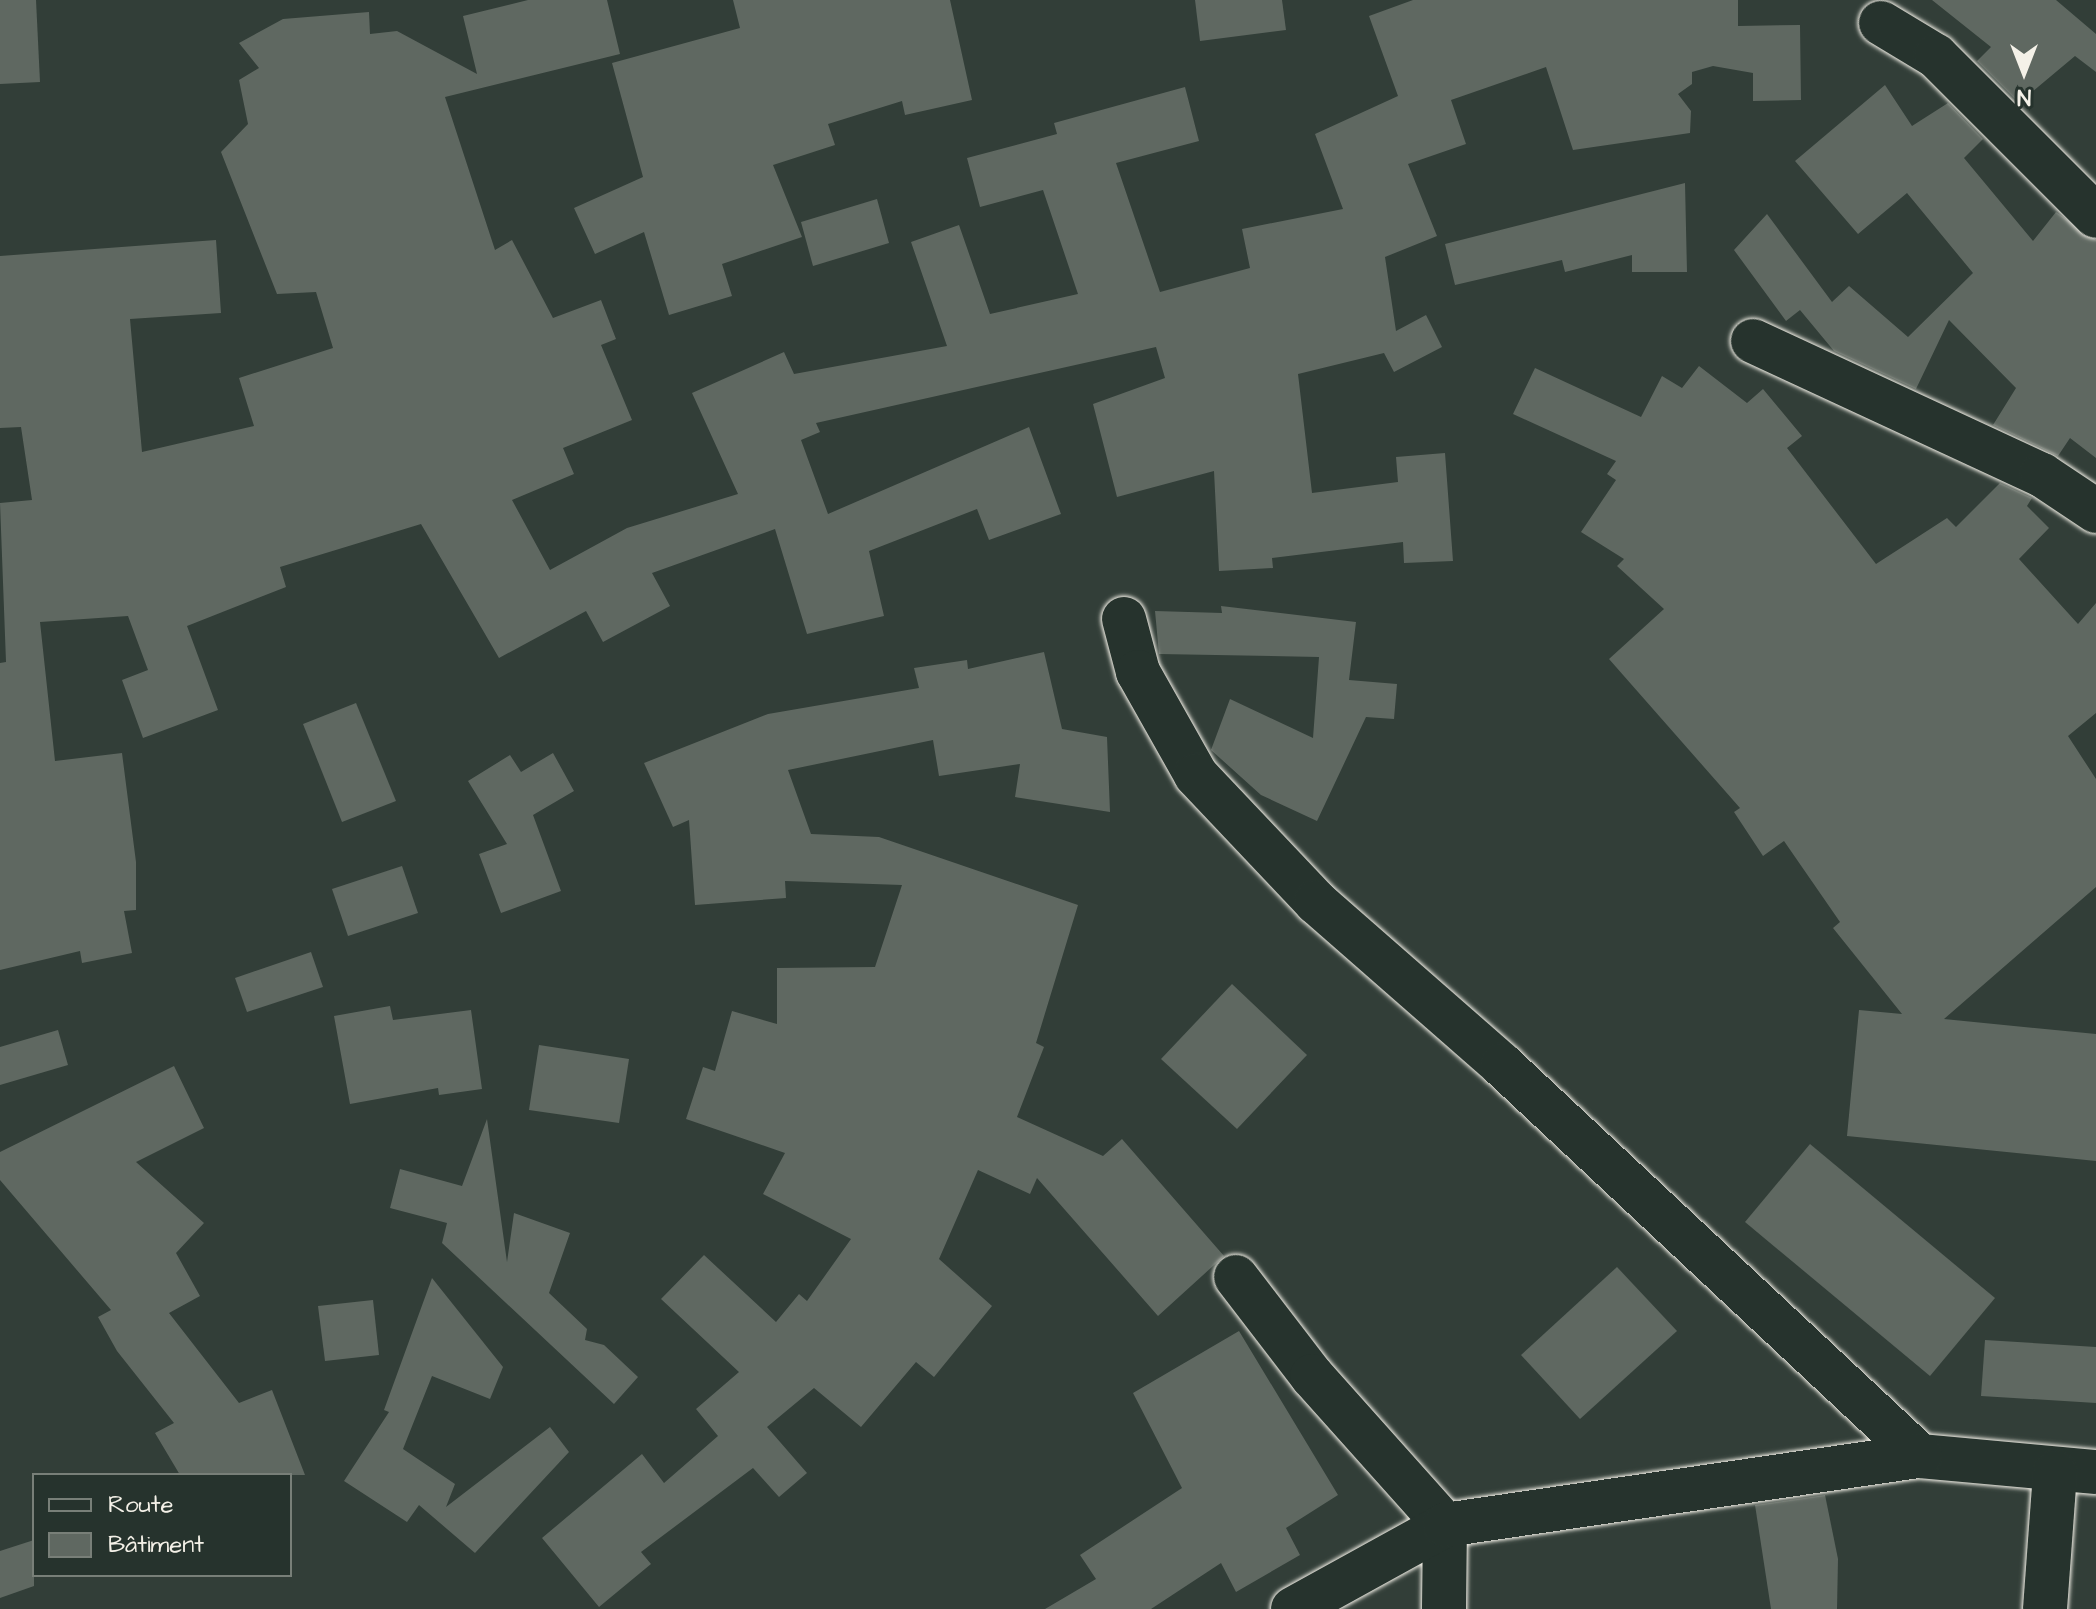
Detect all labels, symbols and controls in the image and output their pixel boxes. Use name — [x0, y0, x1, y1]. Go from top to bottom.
north arrow — [1984, 32, 2064, 112]
text: N — [2017, 81, 2031, 112]
legend — [32, 1473, 292, 1577]
text: Route — [108, 1488, 173, 1522]
text: Bâtiment — [108, 1528, 204, 1562]

